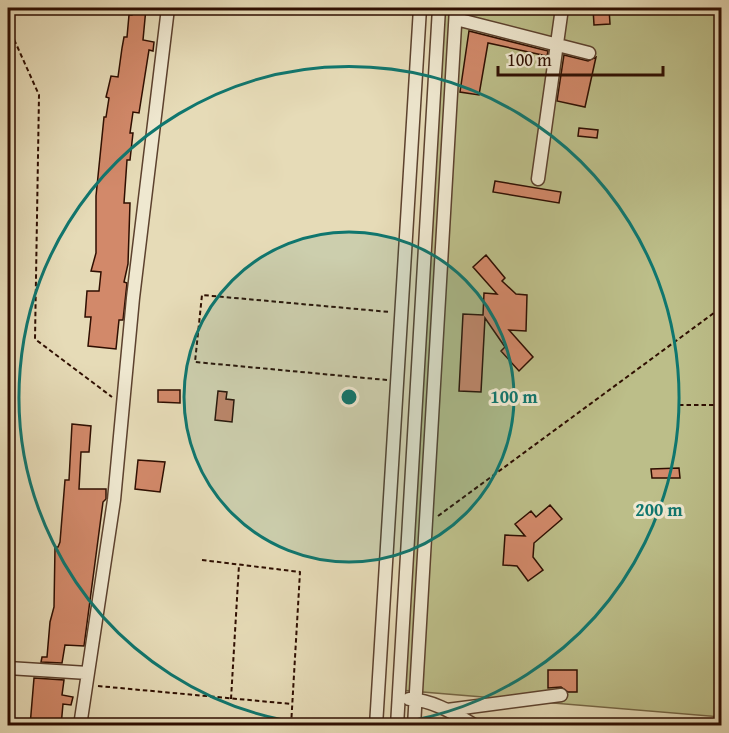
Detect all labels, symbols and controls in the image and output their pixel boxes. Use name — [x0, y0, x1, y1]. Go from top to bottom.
scale bar — [498, 39, 663, 77]
text: 100 m — [507, 46, 552, 73]
text: 100 m — [490, 383, 538, 410]
centre of rings — [339, 387, 359, 407]
text: 200 m — [635, 496, 683, 523]

